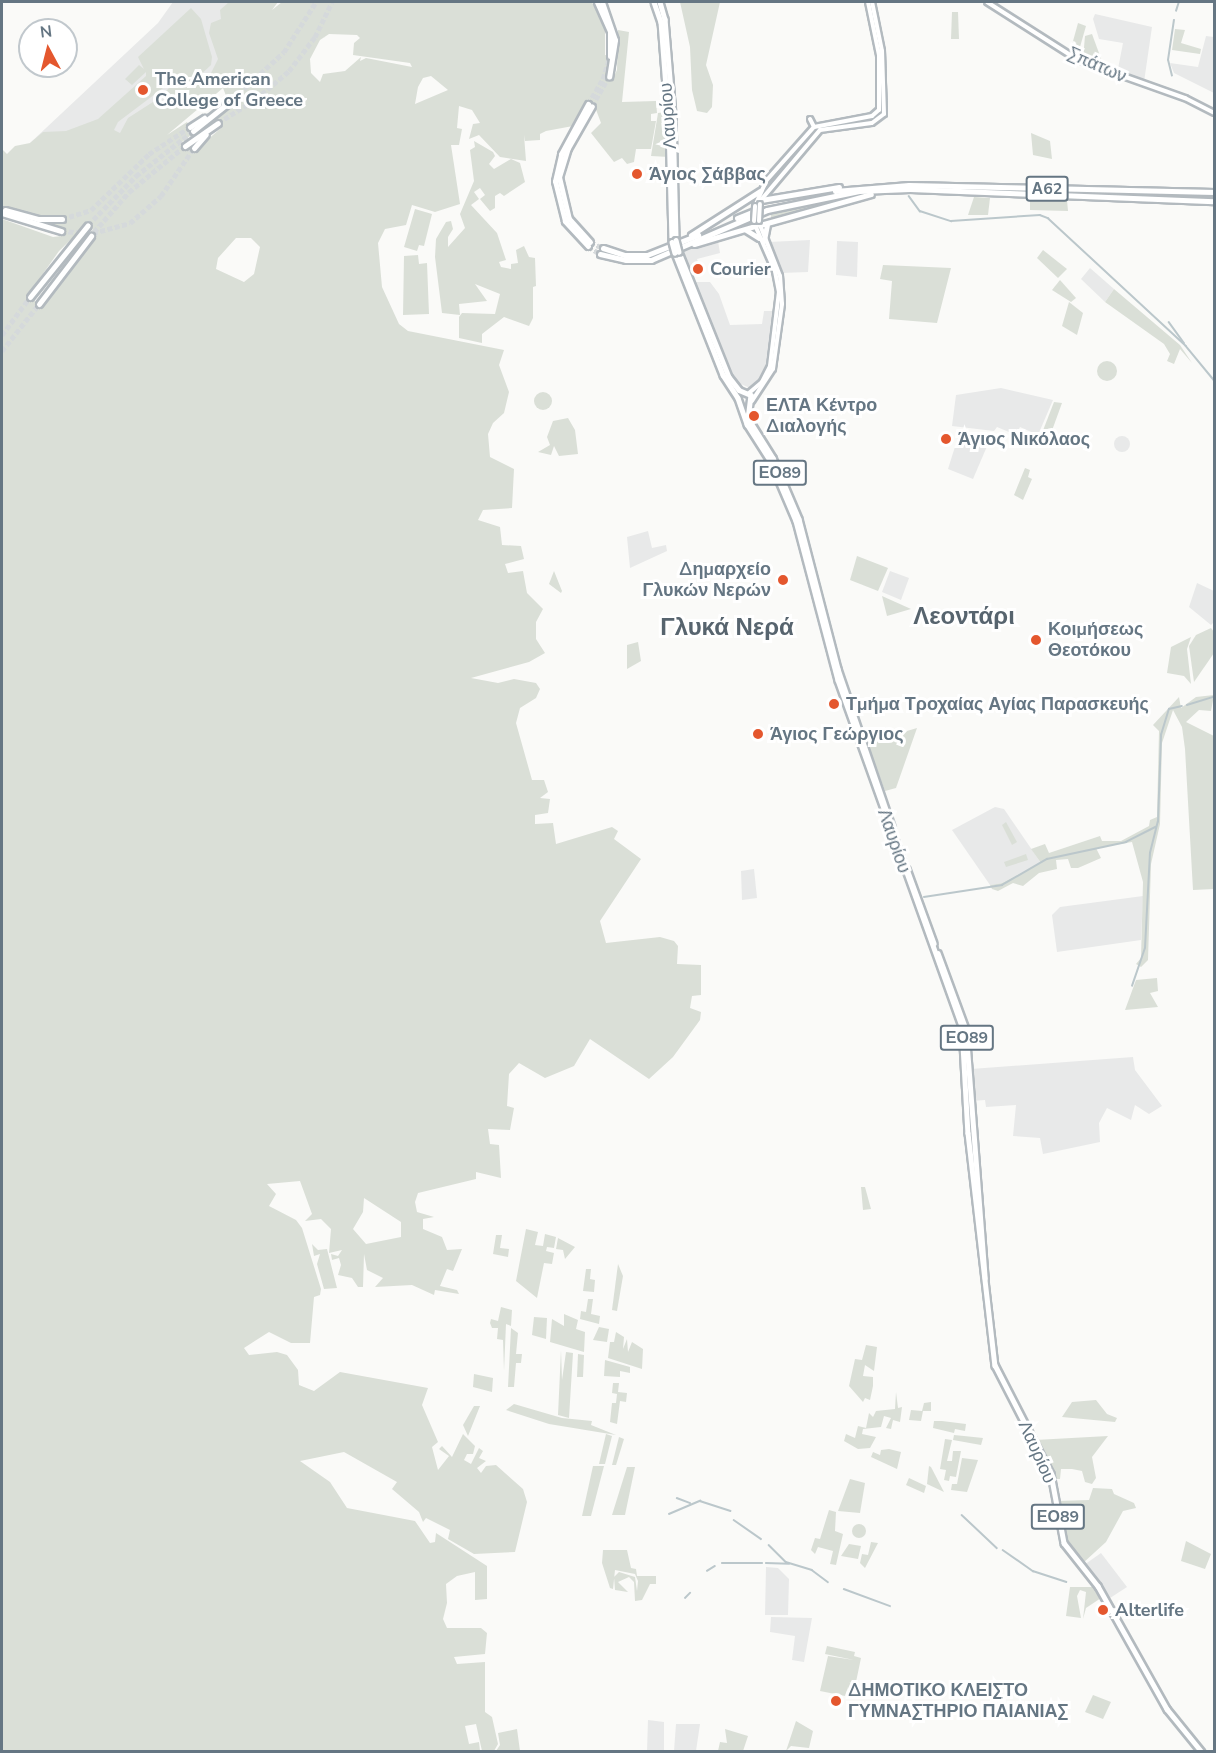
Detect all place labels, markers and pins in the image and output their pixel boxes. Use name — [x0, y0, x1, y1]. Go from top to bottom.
place label: The American College of Greece — [155, 69, 303, 112]
marker: The American College of Greece — [136, 83, 150, 97]
place label: Άγιος Σάββας — [649, 163, 766, 185]
marker: Άγιος Σάββας — [630, 167, 644, 181]
place label: Courier — [710, 258, 771, 280]
marker: Courier — [691, 262, 705, 276]
place label: ΕΛΤΑ Κέντρο Διαλογής — [766, 395, 877, 438]
marker: ΕΛΤΑ Κέντρο Διαλογής — [747, 409, 761, 423]
place label: Άγιος Νικόλαος — [958, 428, 1090, 450]
marker: Άγιος Νικόλαος — [939, 432, 953, 446]
place label: Δημαρχείο Γλυκών Νερών — [643, 559, 771, 602]
marker: Δημαρχείο Γλυκών Νερών — [776, 573, 790, 587]
place label: Κοιμήσεως Θεοτόκου — [1048, 619, 1143, 662]
marker: Κοιμήσεως Θεοτόκου — [1029, 633, 1043, 647]
place label: Τμήμα Τροχαίας Αγίας Παρασκευής — [846, 693, 1149, 715]
marker: Τμήμα Τροχαίας Αγίας Παρασκευής — [827, 697, 841, 711]
place label: Άγιος Γεώργιος — [770, 723, 904, 745]
marker: Άγιος Γεώργιος — [751, 727, 765, 741]
place label: Alterlife — [1115, 1599, 1184, 1621]
marker: Alterlife — [1096, 1603, 1110, 1617]
place label: ΔΗΜΟΤΙΚΟ ΚΛΕΙΣΤΟ ΓΥΜΝΑΣΤΗΡΙΟ ΠΑΙΑΝΙΑΣ — [848, 1680, 1068, 1722]
marker: ΔΗΜΟΤΙΚΟ ΚΛΕΙΣΤΟ ΓΥΜΝΑΣΤΗΡΙΟ ΠΑΙΑΝΙΑΣ — [829, 1694, 843, 1708]

